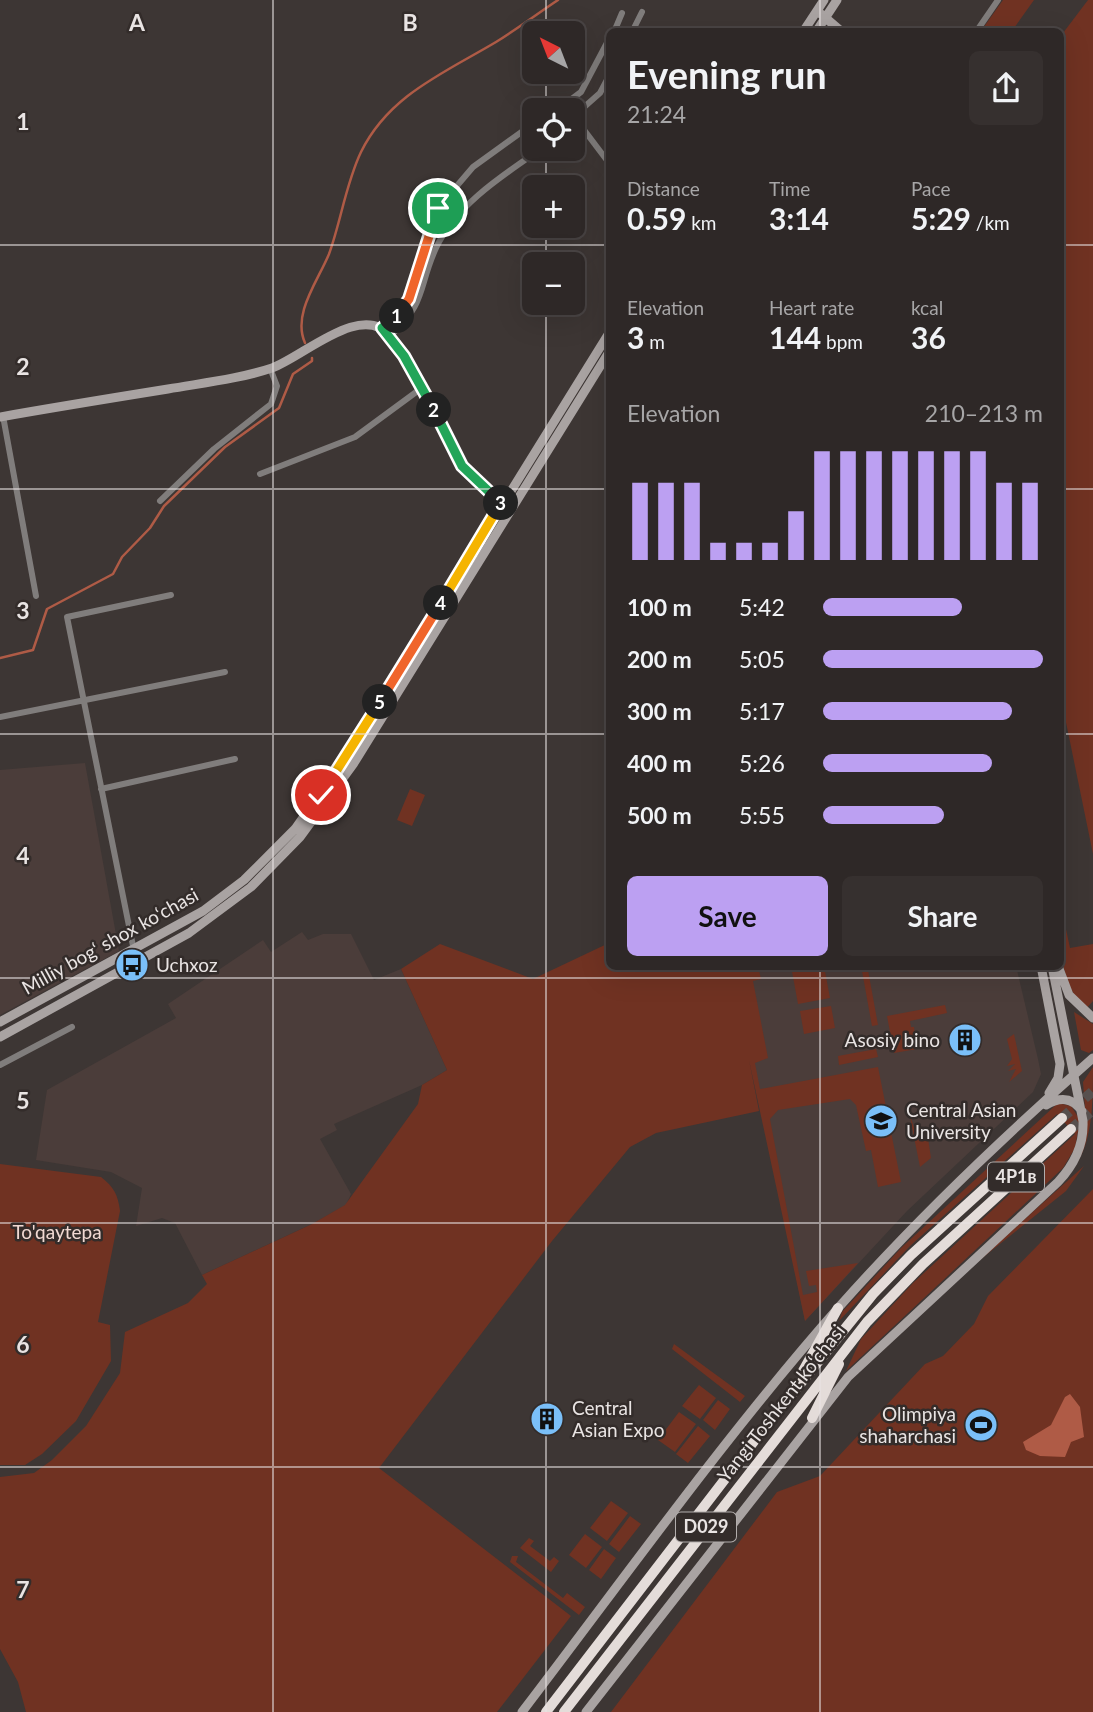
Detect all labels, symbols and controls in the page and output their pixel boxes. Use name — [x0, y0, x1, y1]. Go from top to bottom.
text: A — [128, 8, 146, 36]
text: B — [402, 8, 418, 36]
north arrow — [522, 21, 584, 84]
map controls — [522, 21, 585, 315]
text: Evening run — [627, 51, 827, 97]
button: share — [969, 51, 1043, 125]
button: locate — [522, 98, 585, 161]
text: 21:24 — [627, 100, 686, 128]
text: 1 — [16, 107, 30, 135]
button: + — [522, 175, 585, 238]
text: Distance — [627, 177, 700, 200]
text: Time — [769, 177, 810, 200]
text: Pace — [911, 177, 950, 200]
pin — [408, 178, 468, 238]
icon: arrive — [419, 189, 457, 227]
text: 0.59 — [627, 200, 686, 236]
text: 3:14 — [769, 200, 829, 236]
text: 5:29 — [911, 200, 971, 236]
text: km — [686, 211, 716, 234]
text: /km — [971, 211, 1010, 234]
button: − — [522, 252, 585, 315]
text: Elevation — [627, 296, 704, 319]
text: Heart rate — [769, 296, 854, 319]
text: kcal — [911, 296, 943, 319]
pin: 1 — [380, 298, 414, 334]
text: 1 — [391, 304, 402, 327]
text: 3 — [627, 319, 644, 355]
text: 144 — [769, 319, 821, 355]
text: 36 — [911, 319, 946, 355]
text: m — [644, 330, 665, 353]
text: bpm — [821, 330, 863, 353]
text: 2 — [16, 352, 30, 380]
pin: 2 — [416, 392, 452, 428]
text: 2 — [428, 398, 439, 421]
text: Elevation — [627, 399, 720, 427]
text: 210–213 m — [925, 399, 1043, 427]
pin: 3 — [484, 486, 518, 520]
text: 3 — [495, 491, 506, 514]
pin: 4 — [424, 586, 458, 620]
text: 4 — [435, 591, 446, 614]
text: 100 m — [627, 593, 692, 621]
text: 5:42 — [739, 593, 785, 621]
text: 3 — [16, 596, 30, 624]
text: 200 m — [627, 645, 692, 673]
text: 5:05 — [739, 645, 785, 673]
pin: 5 — [362, 684, 398, 720]
text: 5 — [374, 690, 385, 713]
text: 300 m — [627, 697, 692, 725]
text: 5:17 — [739, 697, 785, 725]
text: 400 m — [627, 749, 692, 777]
text: 5:26 — [739, 749, 785, 777]
pin — [291, 765, 351, 825]
icon: check — [302, 776, 340, 814]
text: 500 m — [627, 801, 692, 829]
text: 5:55 — [739, 801, 785, 829]
text: 4 — [16, 841, 30, 869]
button: Save — [627, 876, 828, 956]
button: Share — [842, 876, 1043, 956]
street label: Milliy bog‘ shox ko‘chasi — [17, 882, 202, 999]
bus stop icon: Uchxoz — [113, 946, 151, 984]
place label: Uchxoz — [156, 953, 218, 976]
building icon: Asosiy bino — [946, 1021, 984, 1059]
place label: Asosiy bino — [845, 1028, 940, 1051]
text: 5 — [16, 1086, 30, 1114]
place label: Central Asian University — [906, 1098, 1016, 1143]
school or university icon: Central Asian University — [862, 1102, 900, 1140]
road number: 4Р1в — [988, 1162, 1044, 1192]
park label: To'qaytepa — [12, 1220, 102, 1243]
street label: Yangi Toshkent ko‘chasi — [712, 1320, 849, 1486]
text: 6 — [16, 1330, 30, 1358]
place label: Central Asian Expo — [572, 1396, 664, 1441]
building icon: Central Asian Expo — [528, 1400, 566, 1438]
place label: Olimpiya shaharchasi — [859, 1402, 956, 1447]
sports icon: Olimpiya shaharchasi — [962, 1406, 1000, 1444]
road number: D029 — [676, 1512, 736, 1542]
text: 7 — [16, 1575, 30, 1603]

